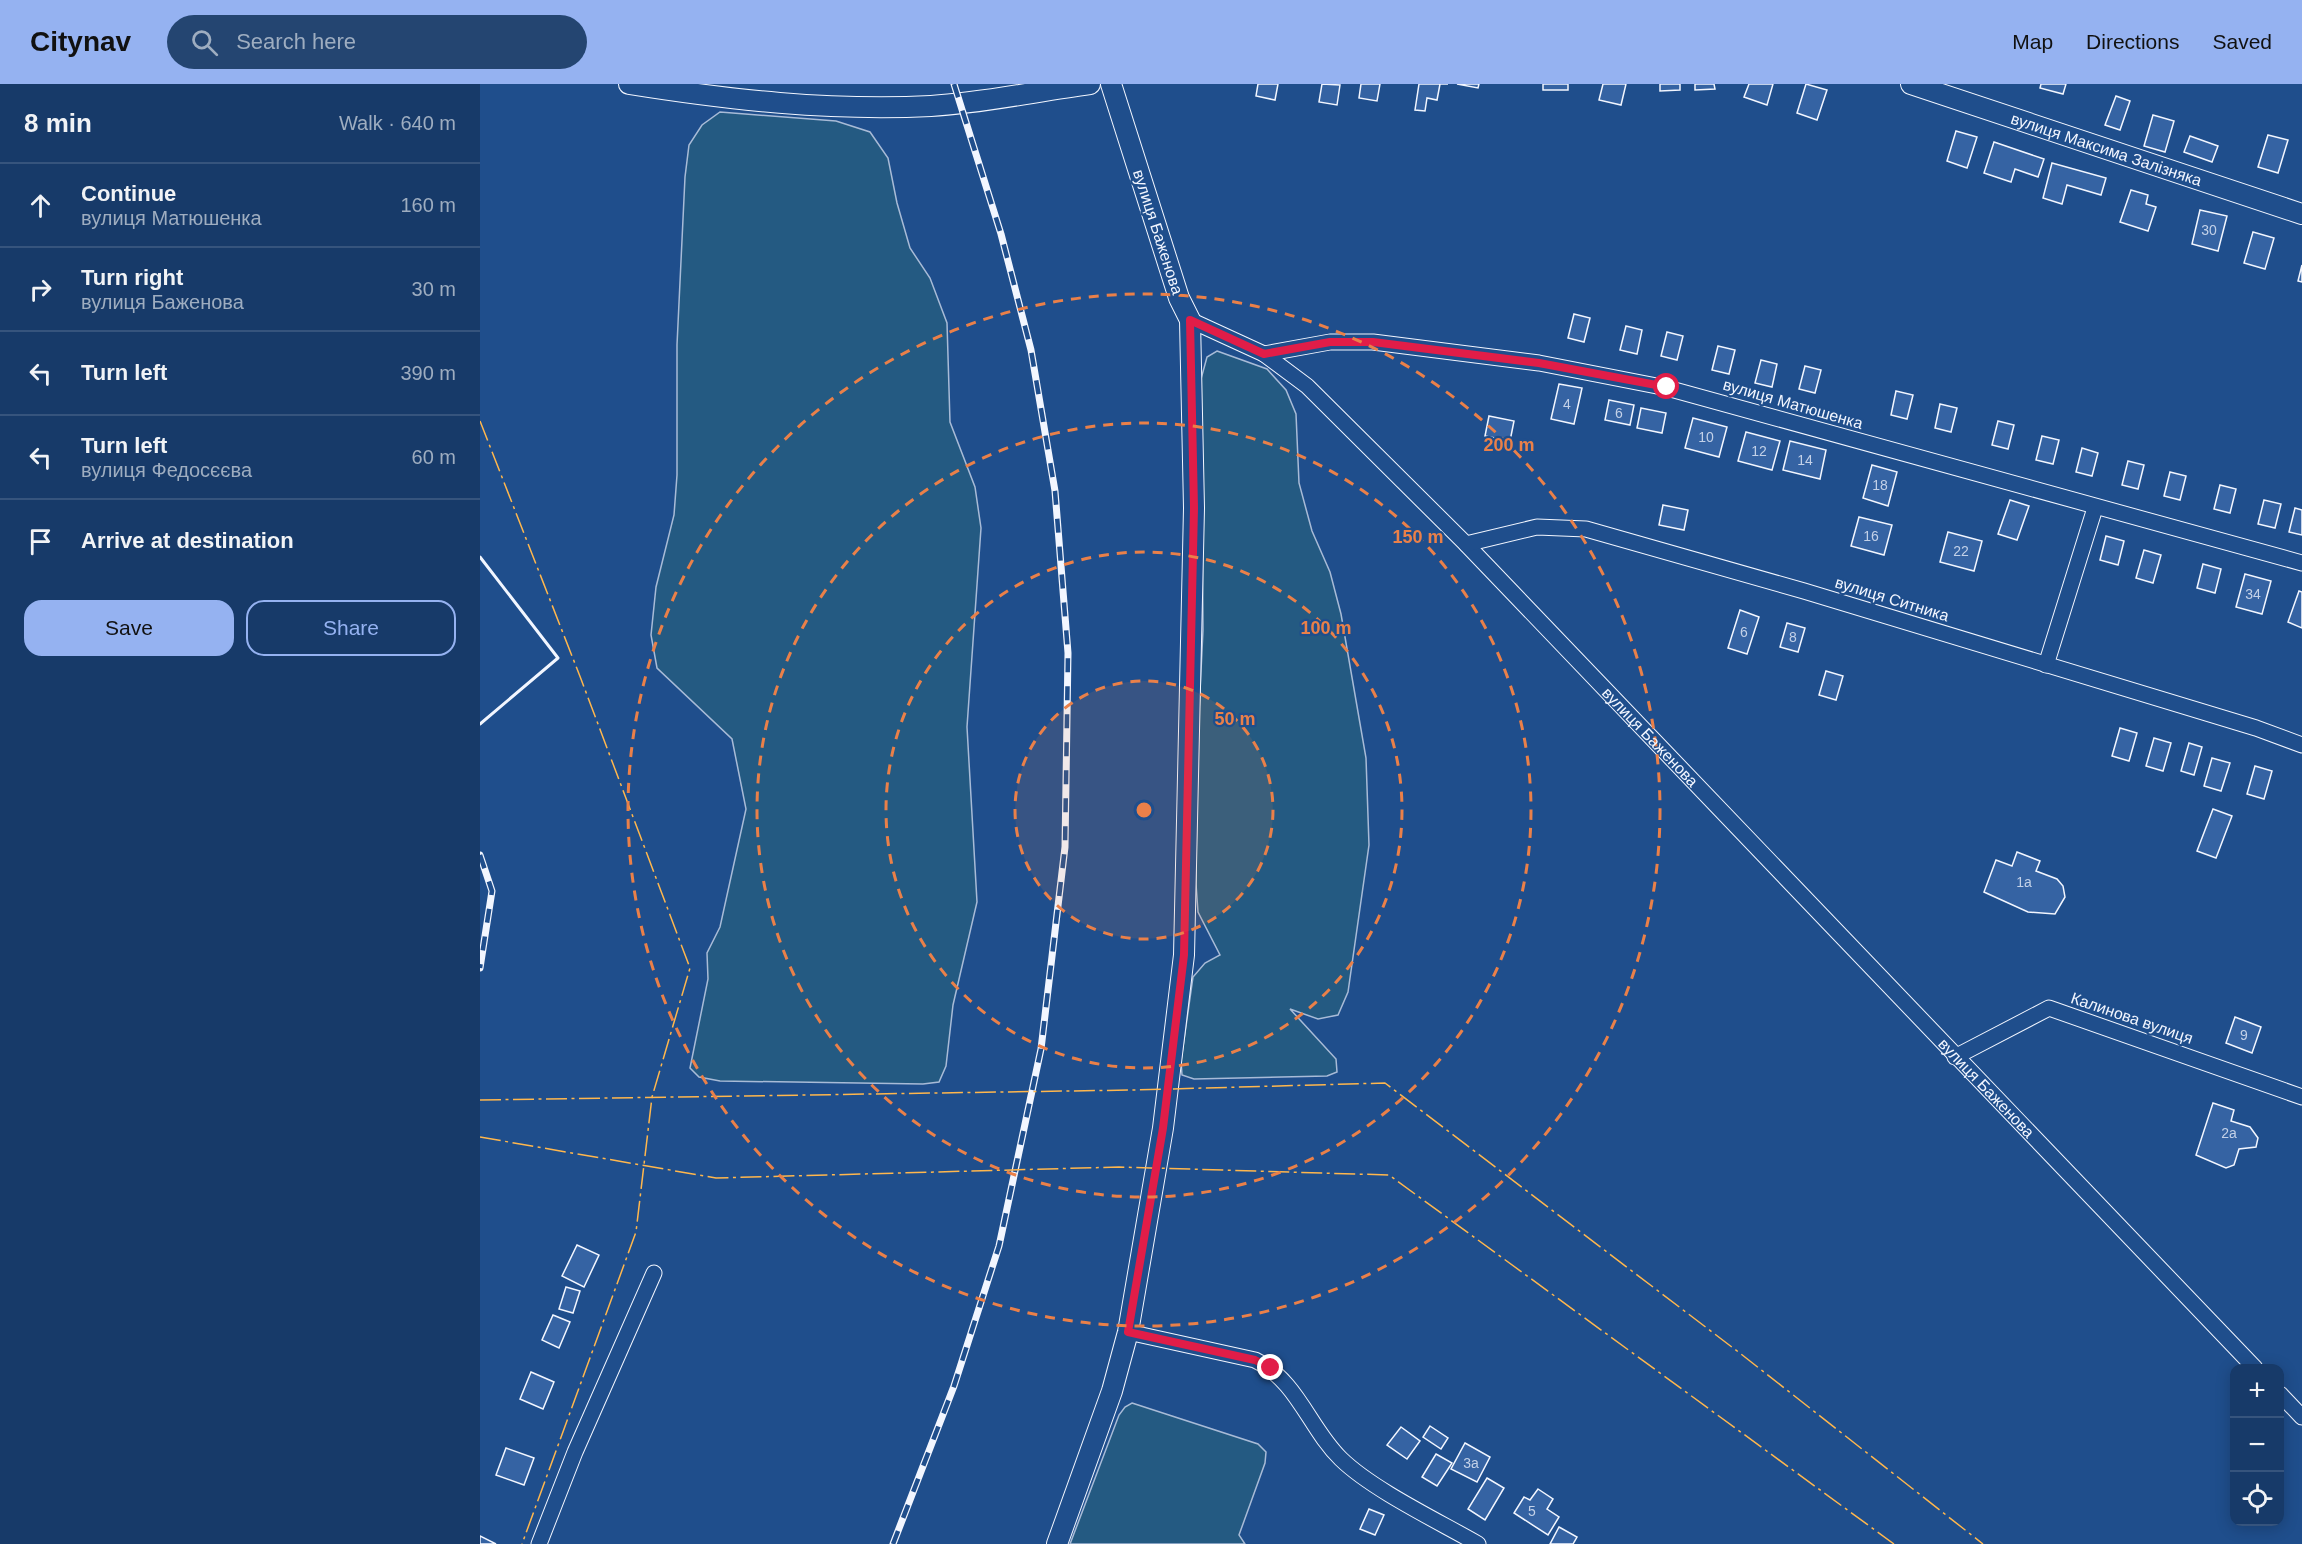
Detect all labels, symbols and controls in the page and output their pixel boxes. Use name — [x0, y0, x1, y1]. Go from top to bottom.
search box — [167, 15, 587, 69]
text: Citynav — [30, 26, 131, 57]
icon: search — [188, 26, 221, 59]
text: Search here — [236, 29, 356, 54]
text: Map — [2012, 30, 2053, 53]
text: Directions — [2086, 30, 2179, 53]
text: Saved — [2212, 30, 2272, 53]
text: 8 min — [24, 108, 92, 138]
street label: вулиця Максима Залізняка — [2009, 109, 2204, 189]
text: Walk · 640 m — [339, 112, 456, 134]
street label: вулиця Баженова — [1130, 167, 1186, 297]
text: Continue — [81, 181, 176, 206]
icon: ahead — [24, 189, 57, 222]
text: 160 m — [400, 194, 456, 216]
text: вулиця Матюшенка — [81, 207, 262, 229]
house number: 30 — [2201, 222, 2217, 238]
text: Turn right — [81, 265, 183, 290]
icon: right — [24, 273, 57, 306]
text: 30 m — [412, 278, 456, 300]
text: вулиця Баженова — [81, 291, 244, 313]
icon: left — [24, 357, 57, 390]
text: Turn left — [81, 360, 167, 385]
text: 390 m — [400, 362, 456, 384]
route start — [1653, 373, 1679, 399]
street label: вулиця Матюшенка — [1721, 376, 1865, 432]
house number: 4 — [1563, 396, 1571, 412]
house number: 6 — [1615, 405, 1623, 421]
house number: 10 — [1698, 429, 1714, 445]
text: Turn left — [81, 433, 167, 458]
text: 200 m — [1483, 435, 1535, 455]
icon: left — [24, 441, 57, 474]
house number: 12 — [1751, 443, 1767, 459]
text: 60 m — [412, 446, 456, 468]
house number: 14 — [1797, 452, 1813, 468]
text: вулиця Федосєєва — [81, 459, 252, 481]
house number: 18 — [1872, 477, 1888, 493]
icon: arrive — [24, 525, 57, 558]
text: 150 m — [1392, 527, 1444, 547]
text: Arrive at destination — [81, 528, 294, 553]
house number: 16 — [1863, 528, 1879, 544]
house number: 22 — [1953, 543, 1969, 559]
street label: вулиця Ситника — [1833, 574, 1951, 624]
house number: 34 — [2245, 586, 2261, 602]
button: Save — [24, 600, 234, 656]
button: Share — [246, 600, 456, 656]
text: 100 m — [1300, 618, 1352, 638]
house number: 6 — [1740, 624, 1748, 640]
house number: 8 — [1789, 629, 1797, 645]
street label: вулиця Баженова — [1599, 684, 1702, 790]
text: 50 m — [1214, 709, 1256, 729]
centre of rings — [1134, 800, 1154, 820]
house number: 1а — [2016, 874, 2032, 890]
street label: Калинова вулиця — [2069, 989, 2195, 1047]
house number: 9 — [2240, 1027, 2248, 1043]
street label: вулиця Баженова — [1935, 1035, 2038, 1141]
house number: 2а — [2221, 1125, 2237, 1141]
route end — [1257, 1354, 1283, 1380]
map controls — [2230, 1364, 2284, 1526]
button: + — [2230, 1364, 2284, 1418]
button: − — [2230, 1418, 2284, 1472]
house number: 3а — [1463, 1455, 1479, 1471]
button: locate — [2230, 1472, 2284, 1526]
house number: 5 — [1528, 1503, 1536, 1519]

